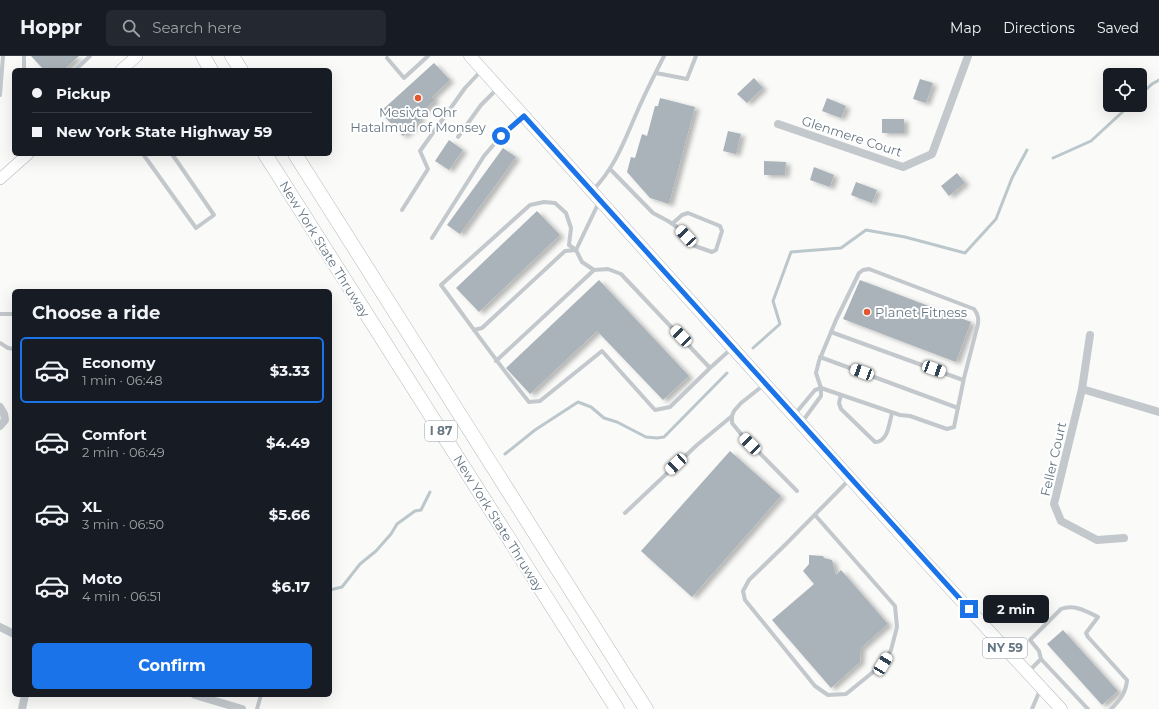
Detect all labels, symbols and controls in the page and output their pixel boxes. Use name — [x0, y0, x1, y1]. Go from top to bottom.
search box — [106, 10, 386, 46]
text: Hoppr — [20, 16, 82, 39]
icon: search — [120, 17, 142, 39]
text: Search here — [152, 18, 241, 37]
text: Map — [950, 19, 981, 37]
text: Directions — [1003, 19, 1075, 37]
text: Saved — [1097, 19, 1139, 37]
map controls — [1103, 68, 1147, 112]
button: locate — [1103, 68, 1147, 112]
text: Pickup — [56, 84, 111, 103]
marker: Mesivta Ohr Hatalmud of Monsey — [413, 93, 423, 103]
place label: Mesivta Ohr Hatalmud of Monsey — [350, 104, 487, 135]
street label: Glenmere Court — [800, 112, 904, 160]
text: New York State Highway 59 — [56, 122, 272, 141]
route start — [492, 127, 510, 145]
street label: New York State Thruway — [276, 178, 374, 321]
car — [673, 223, 699, 249]
text: Choose a ride — [32, 302, 160, 324]
place label: Planet Fitness — [875, 304, 967, 320]
marker: Planet Fitness — [862, 307, 872, 317]
car — [668, 323, 694, 349]
icon: car — [34, 352, 70, 388]
text: Economy — [82, 353, 155, 372]
car — [921, 359, 947, 379]
text: $3.33 — [270, 361, 310, 380]
car — [849, 362, 875, 382]
text: 1 min · 06:48 — [82, 372, 163, 388]
street label: Feller Court — [1037, 420, 1069, 498]
road number: I 87 — [425, 421, 457, 441]
icon: car — [34, 424, 70, 460]
text: Comfort — [82, 425, 147, 444]
car — [737, 431, 763, 457]
text: $4.49 — [266, 433, 310, 452]
text: 2 min · 06:49 — [82, 444, 165, 460]
car — [663, 451, 689, 477]
street label: New York State Thruway — [450, 452, 548, 595]
icon: car — [34, 496, 70, 532]
text: XL — [82, 497, 101, 516]
text: $5.66 — [269, 505, 310, 524]
text: 3 min · 06:50 — [82, 516, 164, 532]
icon: car — [34, 568, 70, 604]
text: Moto — [82, 569, 122, 588]
text: $6.17 — [272, 577, 310, 596]
text: 4 min · 06:51 — [82, 588, 162, 604]
callout: 2 min — [983, 595, 1049, 623]
route end — [960, 600, 978, 618]
text: 2 min — [997, 601, 1035, 617]
road number: NY 59 — [983, 638, 1027, 658]
button: Confirm — [32, 643, 312, 689]
car — [872, 651, 894, 677]

